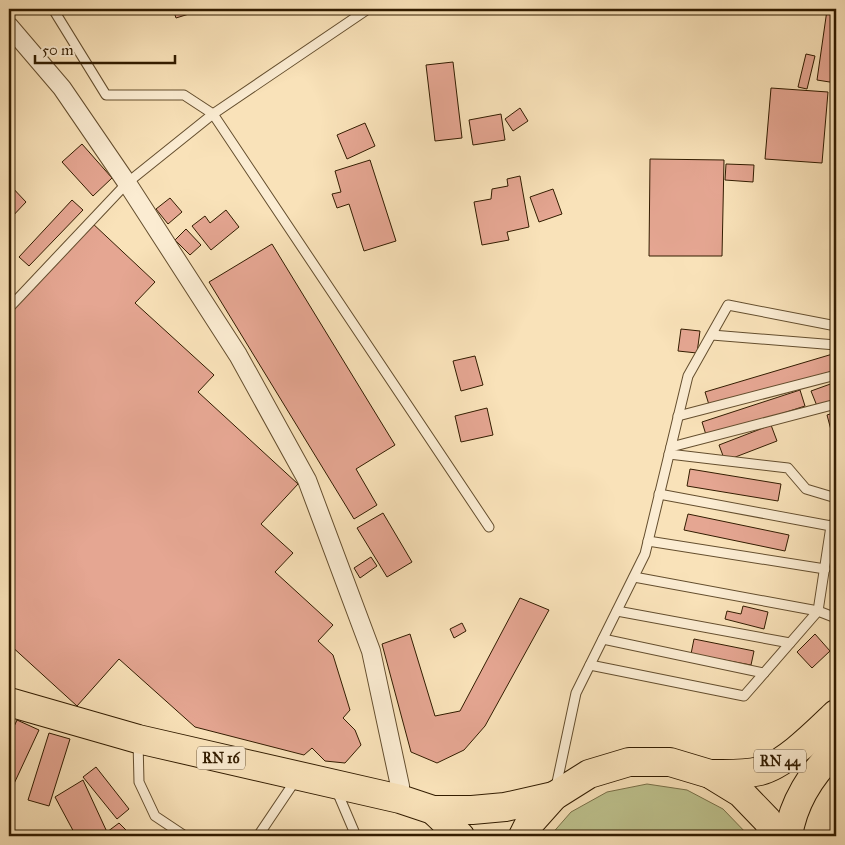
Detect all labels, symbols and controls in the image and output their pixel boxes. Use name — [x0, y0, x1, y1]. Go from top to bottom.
scale bar — [35, 32, 175, 64]
text: 50 m — [42, 41, 74, 59]
road number: RN 16 — [197, 746, 245, 770]
road number: RN 44 — [754, 749, 806, 772]

